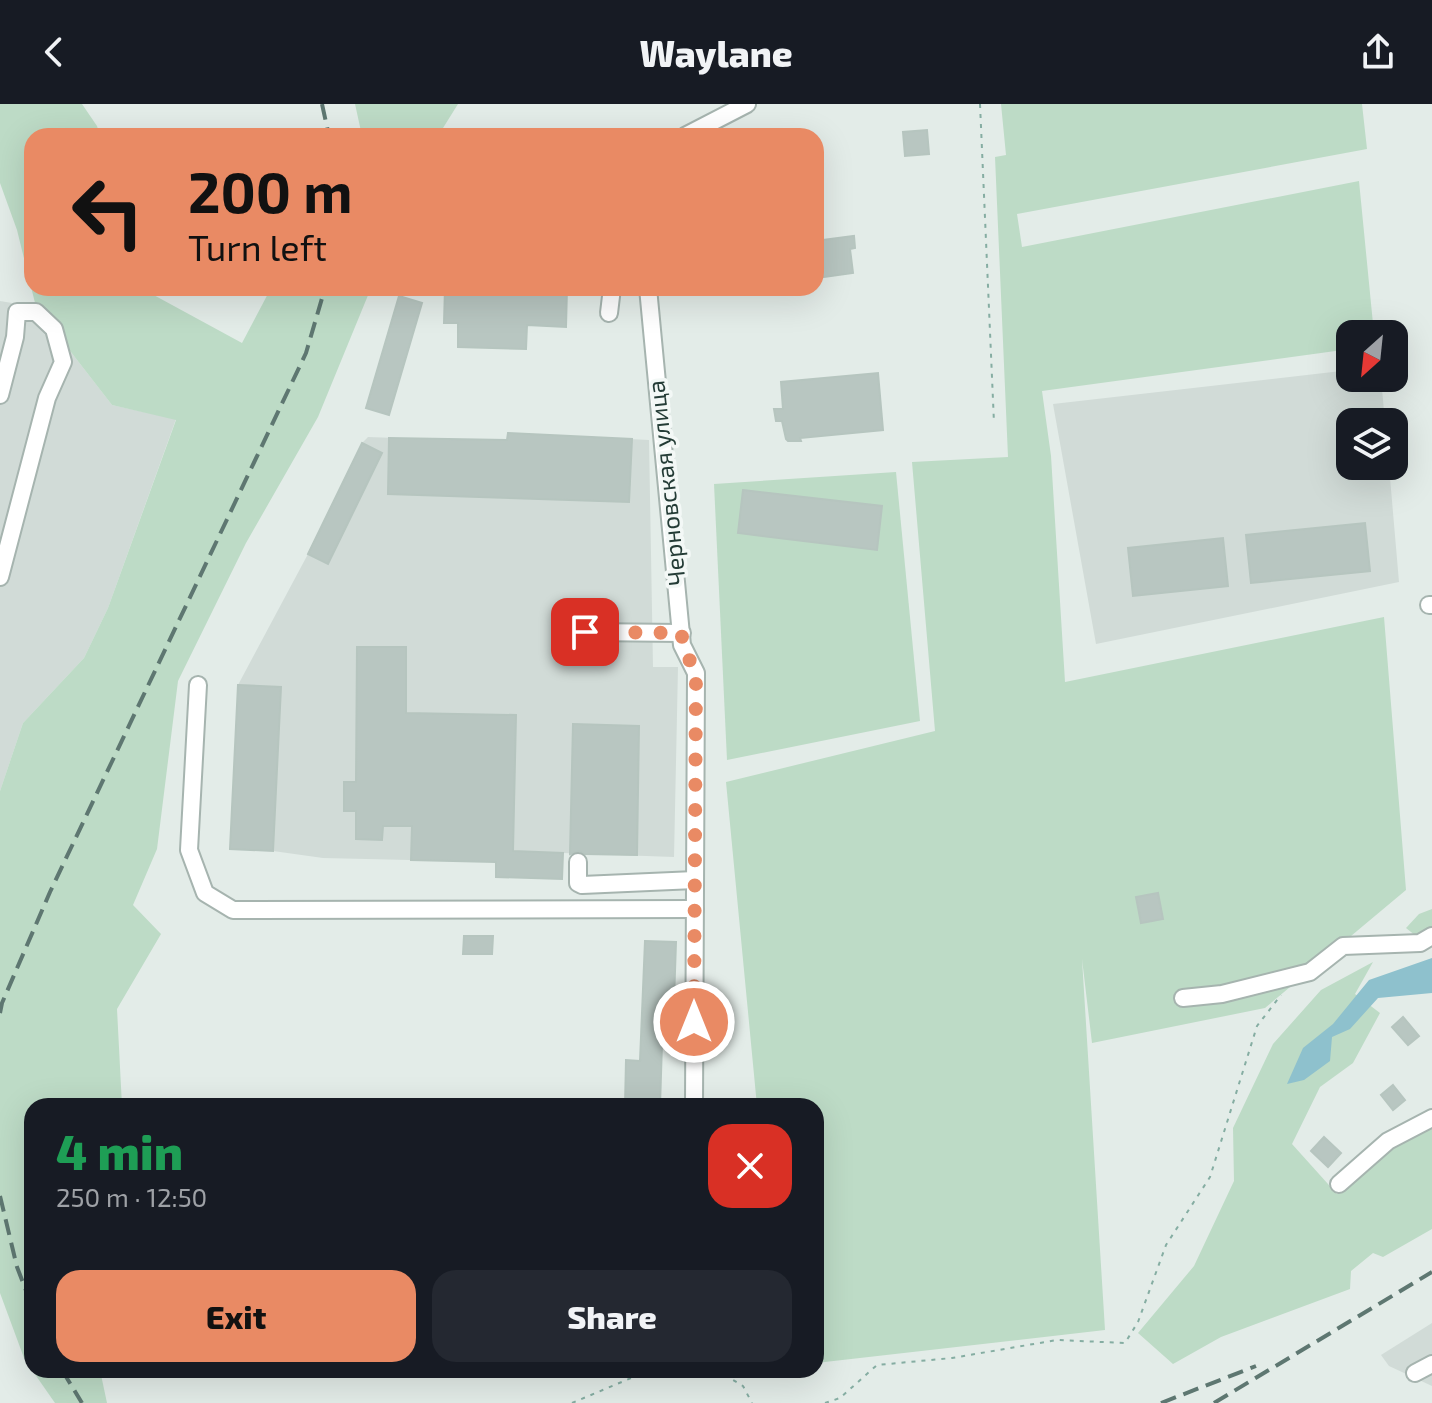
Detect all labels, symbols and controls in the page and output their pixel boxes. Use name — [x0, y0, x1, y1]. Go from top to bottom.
icon: back — [32, 30, 76, 74]
icon: share — [1356, 30, 1400, 74]
text: Waylane — [639, 31, 793, 74]
text: 200 m — [188, 157, 353, 224]
icon: left — [56, 160, 160, 264]
text: Turn left — [188, 225, 327, 268]
north arrow — [1336, 320, 1408, 392]
map controls — [1336, 320, 1408, 480]
street label: Черновская улица — [640, 379, 692, 587]
button: layers — [1336, 408, 1408, 480]
pin — [551, 598, 619, 666]
icon: arrive — [563, 610, 607, 654]
position arrow — [652, 980, 736, 1064]
text: 4 min — [56, 1122, 183, 1180]
button: close — [708, 1124, 792, 1208]
text: 250 m · 12:50 — [56, 1181, 207, 1212]
button: Exit — [56, 1270, 416, 1362]
button: Share — [432, 1270, 792, 1362]

